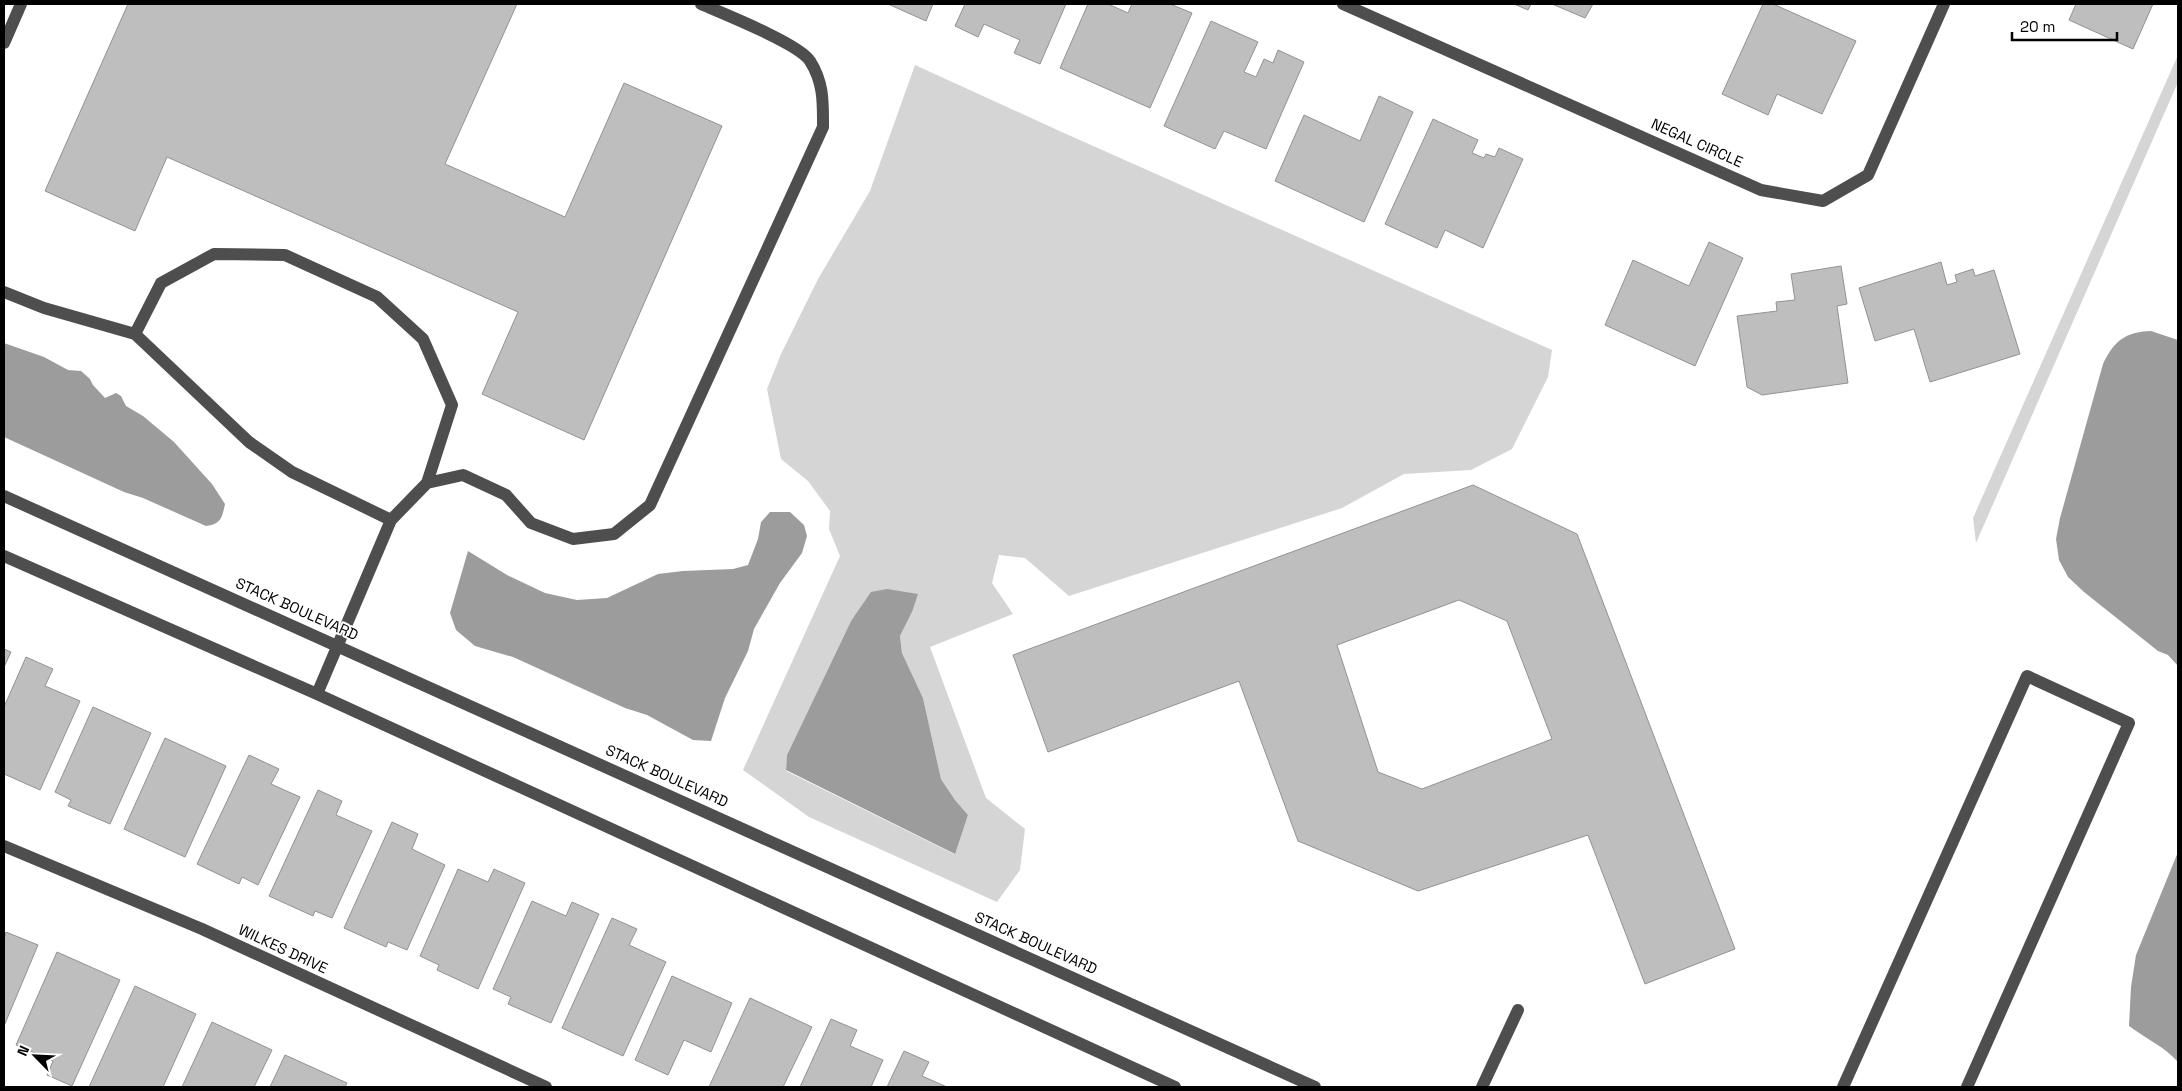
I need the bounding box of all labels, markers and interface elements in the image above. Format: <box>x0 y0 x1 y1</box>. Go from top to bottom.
scale bar <box>2012 10 2117 42</box>
text: 20 m <box>2020 17 2055 36</box>
street label: NEGAL CIRCLE <box>1648 114 1746 171</box>
street label: STACK BOULEVARD <box>233 573 362 644</box>
street label: STACK BOULEVARD <box>603 740 732 811</box>
street label: STACK BOULEVARD <box>972 907 1101 978</box>
street label: WILKES DRIVE <box>236 920 331 978</box>
north arrow <box>10 1031 60 1081</box>
text: N <box>13 1043 33 1059</box>

